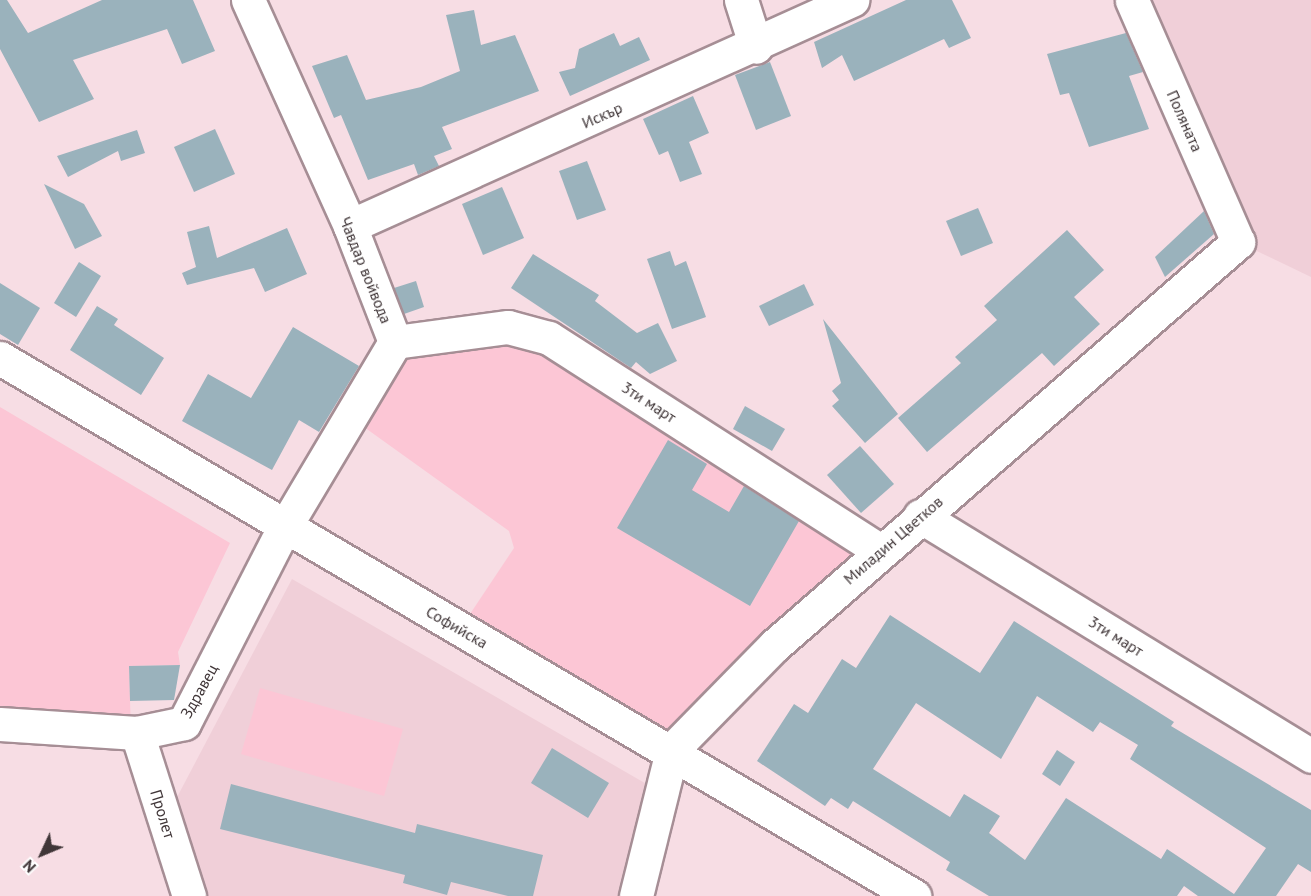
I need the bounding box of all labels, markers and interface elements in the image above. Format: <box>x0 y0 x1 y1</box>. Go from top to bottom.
street label: Поляната <box>1163 87 1207 155</box>
street label: Искър <box>579 98 625 132</box>
street label: Чавдар войвода <box>336 214 396 326</box>
street label: 3ти март <box>618 377 680 427</box>
street label: Миладин Цветков <box>839 492 947 588</box>
street label: Софийска <box>423 602 491 652</box>
street label: 3ти март <box>1085 612 1147 660</box>
street label: Здравец <box>176 661 222 721</box>
street label: Пролет <box>146 787 180 841</box>
north arrow <box>12 824 72 884</box>
text: N <box>18 856 40 877</box>

